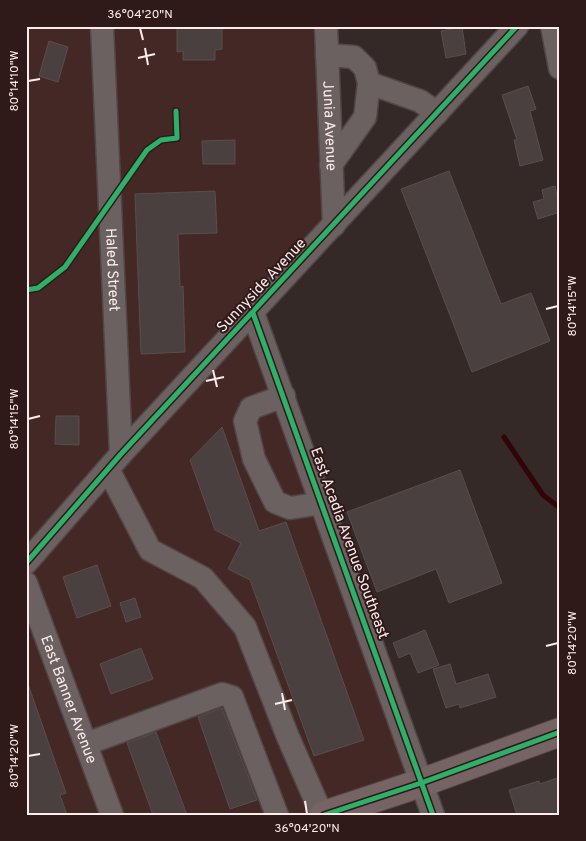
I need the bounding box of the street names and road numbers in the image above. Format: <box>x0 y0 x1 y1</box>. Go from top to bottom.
street label: Junia Avenue <box>317 81 340 171</box>
street label: Haled Street <box>100 228 123 312</box>
street label: Sunnyside Avenue <box>213 235 311 337</box>
street label: East Acadia Avenue Southeast <box>305 445 392 642</box>
street label: East Banner Avenue <box>35 633 100 767</box>

